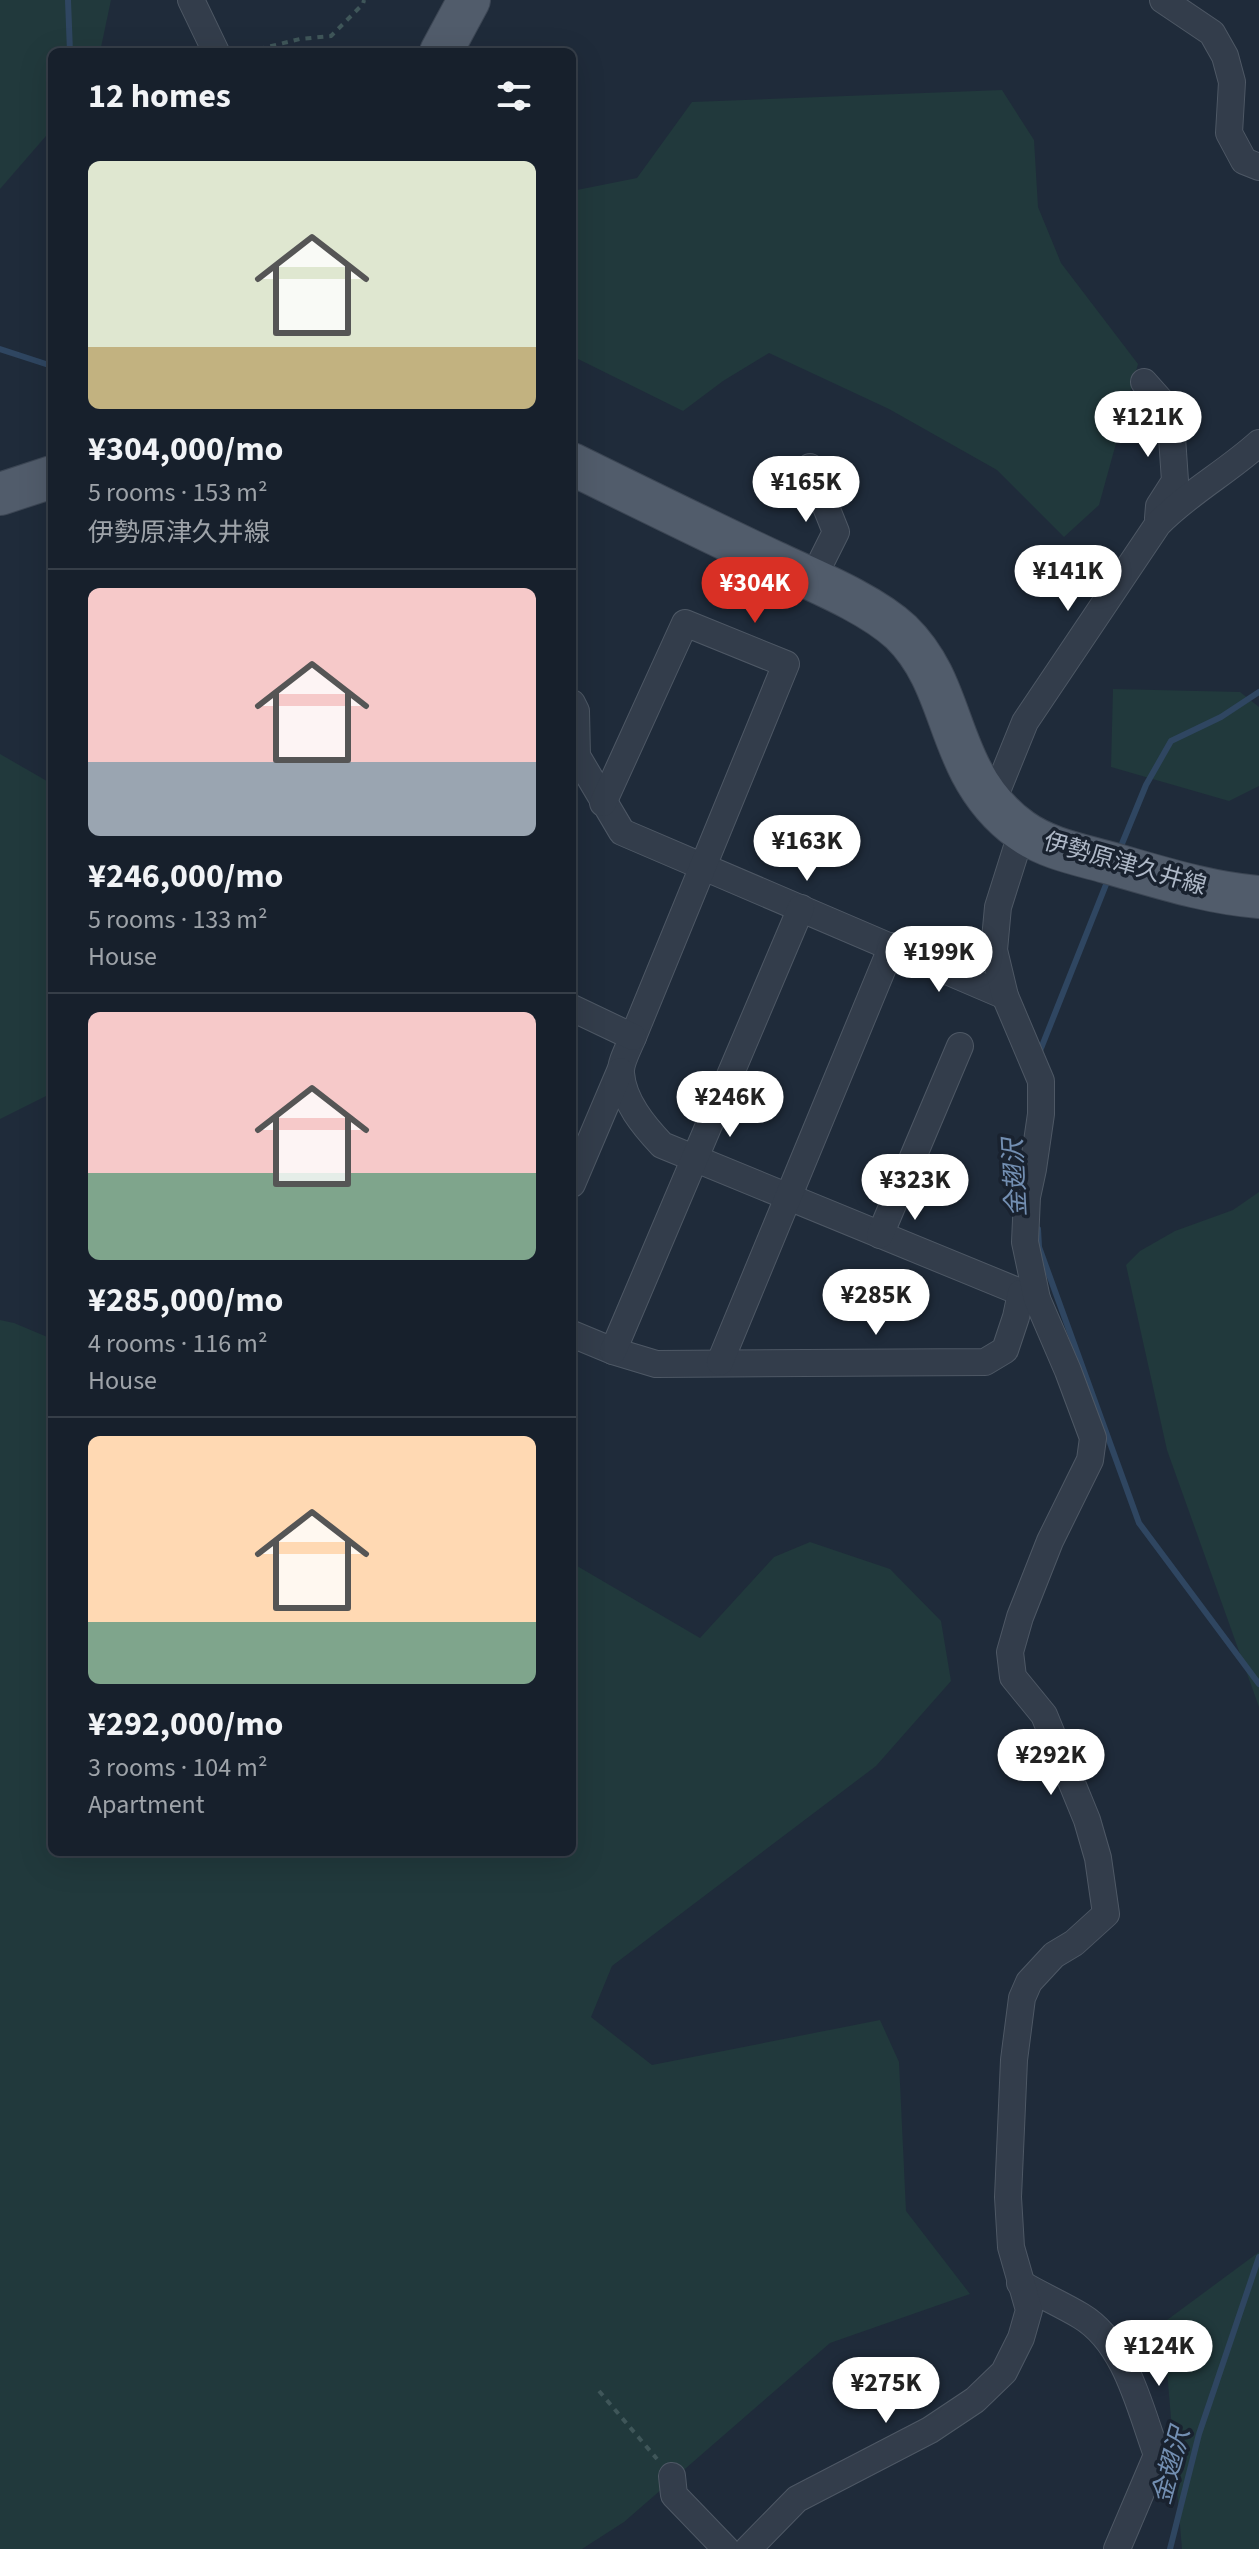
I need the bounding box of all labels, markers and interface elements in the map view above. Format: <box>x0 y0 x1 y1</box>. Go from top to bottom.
text: 12 homes <box>88 72 231 121</box>
icon: filters <box>492 74 536 118</box>
icon: home <box>240 213 384 357</box>
pin: ¥121K <box>1092 391 1204 459</box>
text: ¥121K <box>1113 398 1183 435</box>
text: ¥304,000/mo <box>88 425 283 474</box>
pin: ¥165K <box>750 456 862 524</box>
text: ¥165K <box>771 463 841 500</box>
text: 5 rooms · 153 m² <box>88 474 267 511</box>
text: 伊勢原津久井線 <box>88 514 270 551</box>
pin: ¥141K <box>1012 545 1124 613</box>
text: ¥141K <box>1033 552 1103 589</box>
pin: ¥304K <box>699 557 811 625</box>
text: ¥304K <box>720 564 790 601</box>
icon: home <box>240 640 384 784</box>
pin: ¥163K <box>751 815 863 883</box>
text: ¥163K <box>772 822 842 859</box>
street label: 伊勢原津久井線 <box>1039 824 1211 904</box>
text: ¥246,000/mo <box>88 852 283 901</box>
text: 5 rooms · 133 m² <box>88 901 267 938</box>
pin: ¥199K <box>883 926 995 994</box>
text: ¥199K <box>904 933 974 970</box>
text: House <box>88 938 157 975</box>
icon: home <box>240 1064 384 1208</box>
pin: ¥246K <box>674 1071 786 1139</box>
text: ¥246K <box>695 1078 765 1115</box>
water label: 金翅沢 <box>994 1135 1036 1218</box>
pin: ¥323K <box>859 1154 971 1222</box>
text: ¥323K <box>880 1161 950 1198</box>
pin: ¥285K <box>820 1269 932 1337</box>
text: ¥285,000/mo <box>88 1276 283 1325</box>
text: ¥285K <box>841 1276 911 1313</box>
text: 4 rooms · 116 m² <box>88 1325 267 1362</box>
text: House <box>88 1362 157 1399</box>
icon: home <box>240 1488 384 1632</box>
text: ¥292,000/mo <box>88 1700 283 1749</box>
pin: ¥292K <box>995 1729 1107 1797</box>
text: ¥292K <box>1016 1736 1086 1773</box>
text: 3 rooms · 104 m² <box>88 1749 267 1786</box>
text: Apartment <box>88 1786 205 1823</box>
pin: ¥124K <box>1103 2320 1215 2388</box>
text: ¥124K <box>1124 2327 1194 2364</box>
pin: ¥275K <box>830 2357 942 2425</box>
text: ¥275K <box>851 2364 921 2401</box>
water label: 金翅沢 <box>1143 2421 1200 2508</box>

